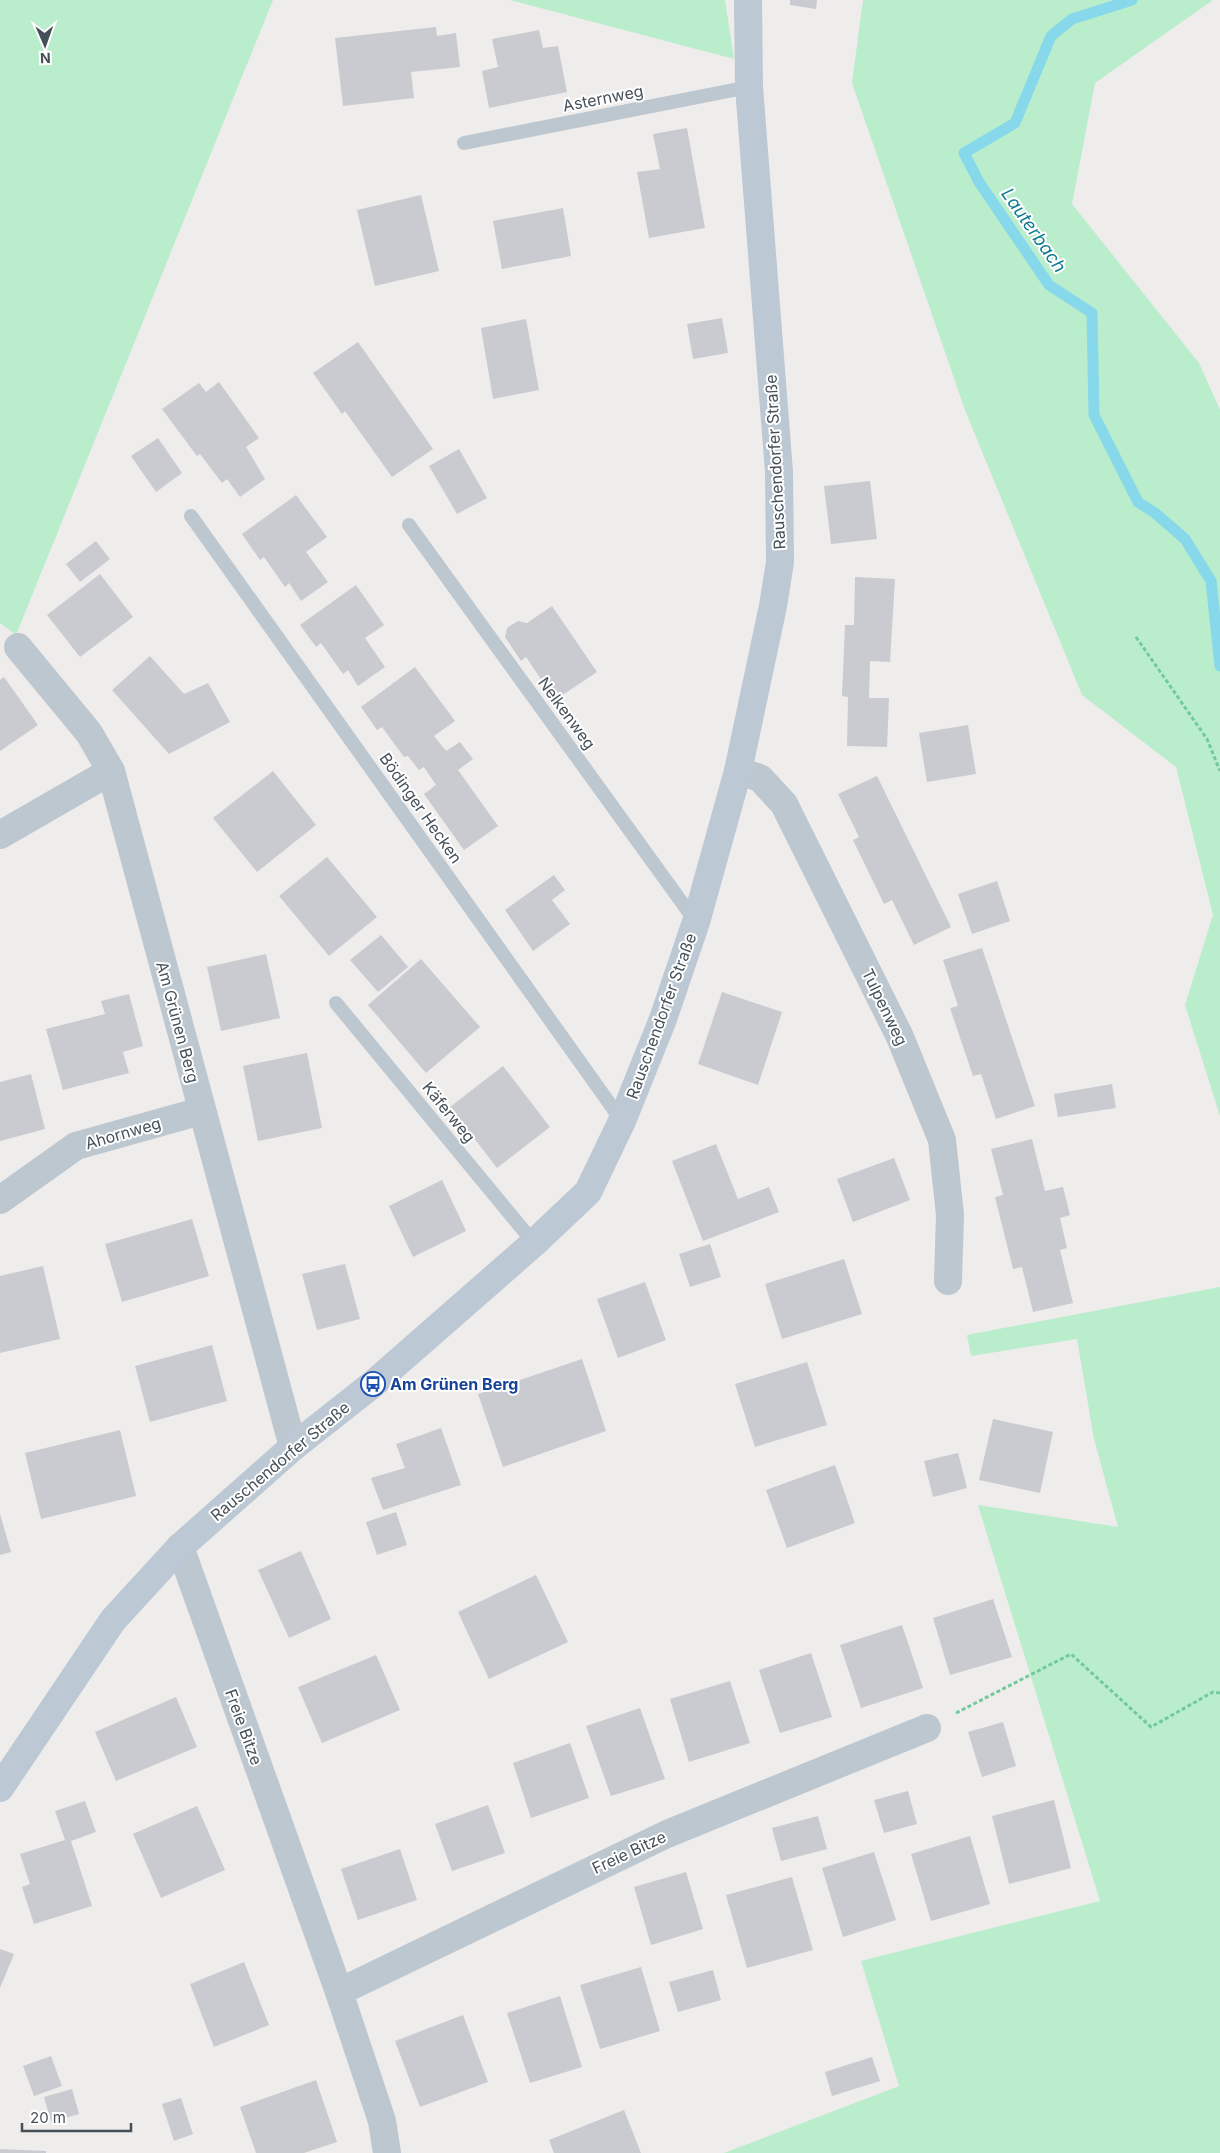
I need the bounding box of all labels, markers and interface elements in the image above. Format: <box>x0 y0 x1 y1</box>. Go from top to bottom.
north arrow <box>20 20 70 70</box>
text: N <box>40 50 51 67</box>
street label: Asternweg <box>561 80 645 116</box>
water label: Lauterbach <box>997 184 1071 276</box>
street label: Rauschendorfer Straße <box>760 374 790 550</box>
street label: Nelkenweg <box>534 673 600 753</box>
street label: Bödinger Hecken <box>375 749 467 867</box>
street label: Rauschendorfer Straße <box>622 930 700 1102</box>
street label: Am Grünen Berg <box>152 959 204 1085</box>
street label: Tulpenweg <box>858 965 912 1049</box>
street label: Käferweg <box>418 1077 480 1147</box>
street label: Ahornweg <box>83 1113 163 1153</box>
bus stop icon: Am Grünen Berg <box>360 1371 386 1397</box>
place label: Am Grünen Berg <box>390 1374 518 1394</box>
street label: Rauschendorfer Straße <box>206 1397 354 1525</box>
street label: Freie Bitze <box>221 1686 267 1768</box>
street label: Freie Bitze <box>589 1826 669 1878</box>
scale bar <box>22 2100 131 2132</box>
text: 20 m <box>30 2108 66 2127</box>

